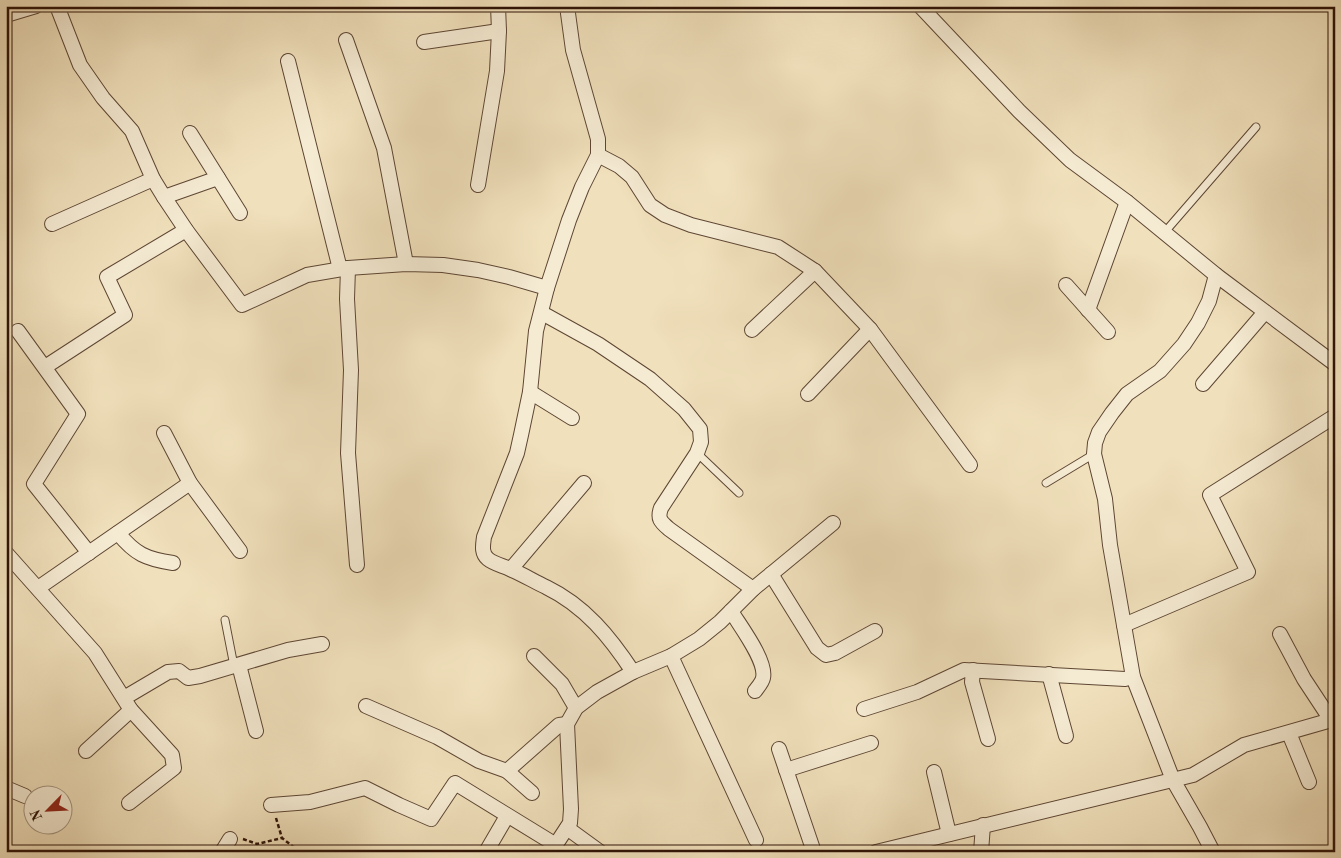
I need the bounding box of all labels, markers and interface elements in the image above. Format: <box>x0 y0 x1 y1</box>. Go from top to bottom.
north arrow <box>22 786 72 836</box>
text: N <box>28 807 46 823</box>

